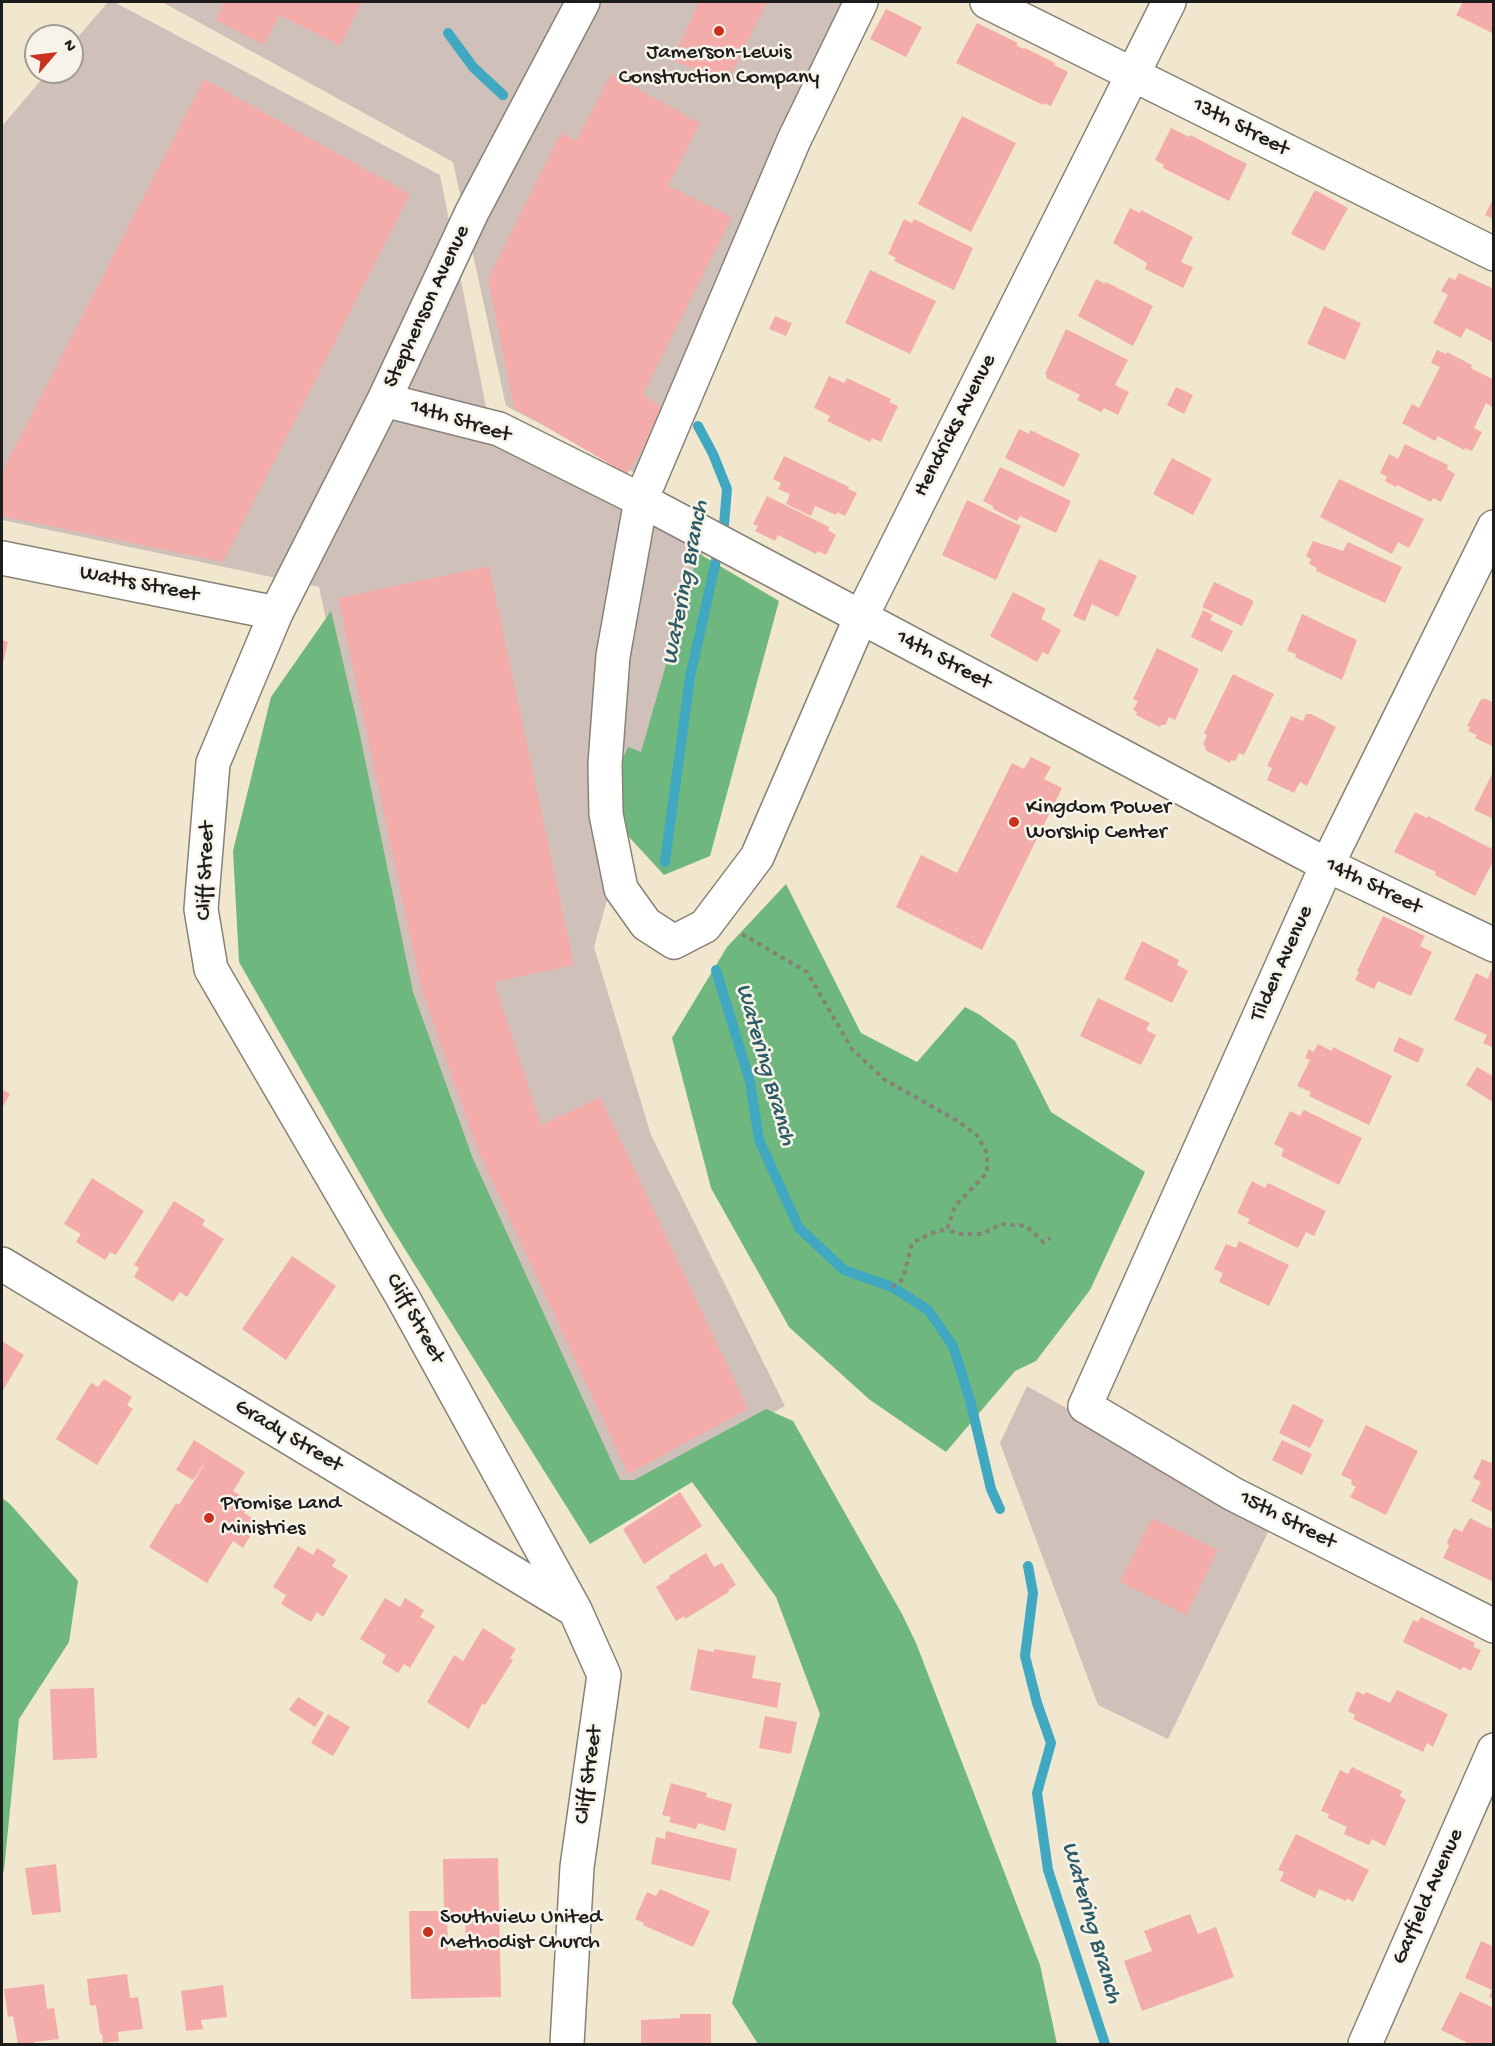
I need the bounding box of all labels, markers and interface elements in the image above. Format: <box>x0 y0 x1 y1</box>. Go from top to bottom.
north arrow <box>24 24 84 84</box>
marker: Jamerson-Lewis Construction Company <box>712 24 726 38</box>
text: N <box>58 37 79 55</box>
place label: Jamerson-Lewis Construction Company <box>619 41 819 92</box>
street label: 13th Street <box>1187 92 1293 164</box>
street label: Stephenson Avenue <box>379 222 477 392</box>
street label: Hendricks Avenue <box>909 350 1003 502</box>
street label: 14th Street <box>406 394 514 450</box>
water label: Watering Branch <box>657 498 717 668</box>
street label: Watts Street <box>77 561 201 609</box>
street label: 14th Street <box>891 625 995 697</box>
place label: Kingdom Power Worship Center <box>1026 796 1171 848</box>
marker: Kingdom Power Worship Center <box>1007 815 1021 829</box>
street label: Cliff Street <box>192 821 222 921</box>
street label: 14th Street <box>1320 852 1426 922</box>
street label: Tilden Avenue <box>1246 902 1320 1026</box>
water label: Watering Branch <box>727 981 801 1149</box>
street label: Cliff Street <box>378 1269 450 1369</box>
street label: Grady Street <box>229 1394 347 1480</box>
street label: 15th Street <box>1234 1485 1340 1557</box>
place label: Promise Land Ministries <box>221 1492 341 1544</box>
marker: Promise Land Ministries <box>202 1511 216 1525</box>
street label: Cliff Street <box>570 1724 610 1826</box>
street label: Garfield Avenue <box>1387 1825 1471 1969</box>
water label: Watering Branch <box>1053 1839 1127 2007</box>
place label: Southview United Methodist Church <box>440 1906 602 1958</box>
marker: Southview United Methodist Church <box>421 1925 435 1939</box>

